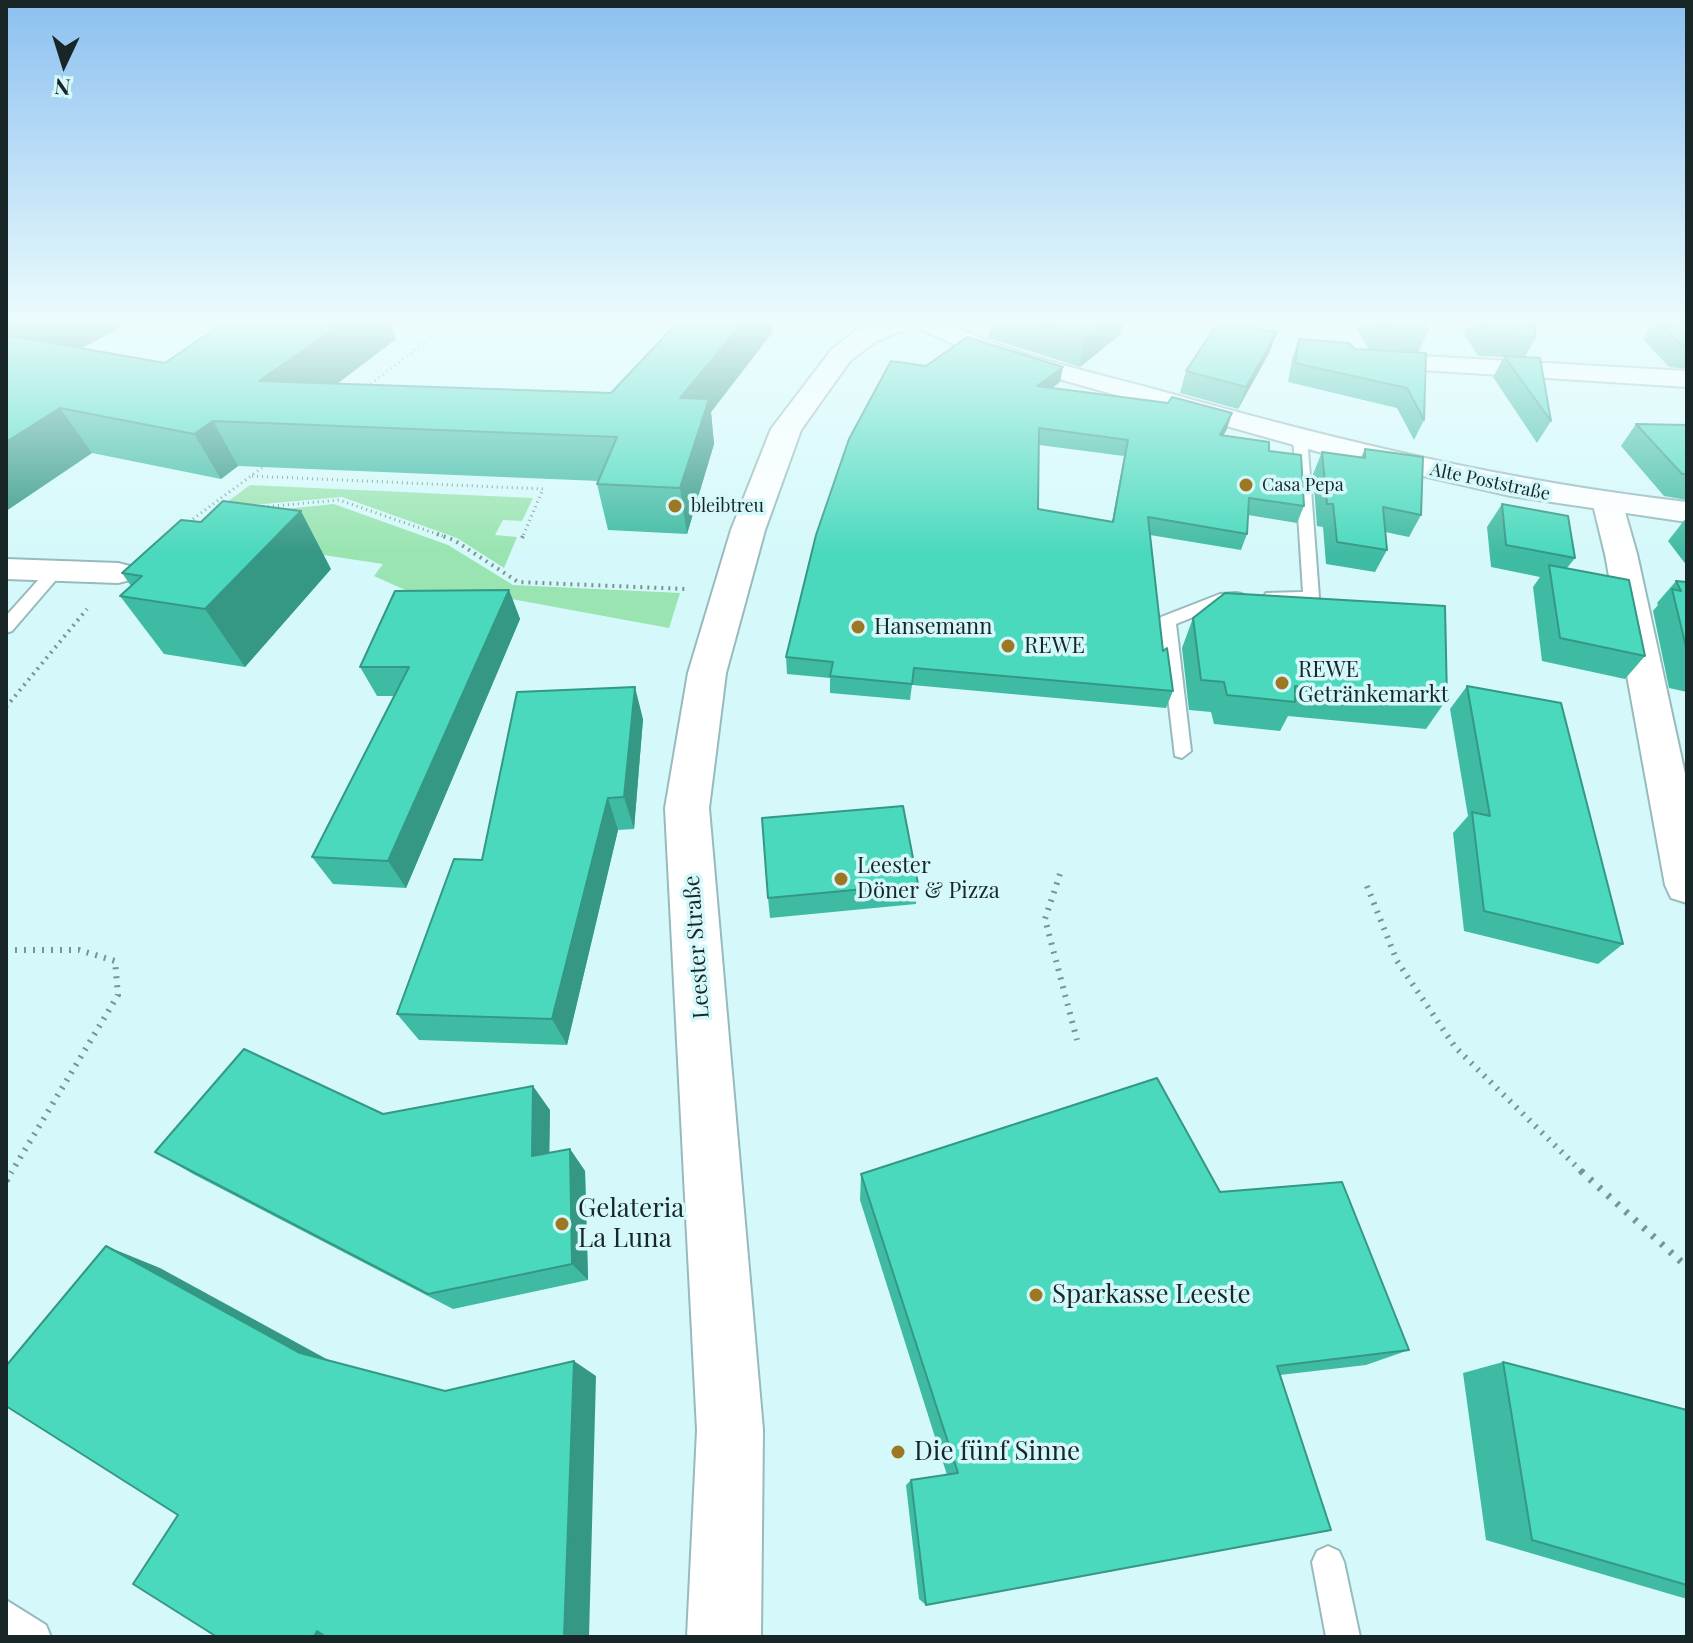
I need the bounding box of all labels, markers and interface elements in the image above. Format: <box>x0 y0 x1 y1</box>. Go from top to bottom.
north arrow <box>24 24 104 104</box>
text: N <box>53 72 71 103</box>
street label: Alte Poststraße <box>1428 459 1552 505</box>
place label: Casa Pepa <box>1262 474 1344 496</box>
marker: Casa Pepa <box>1237 476 1255 494</box>
place label: bleibtreu <box>691 495 764 517</box>
marker: bleibtreu <box>666 497 684 515</box>
place label: Hansemann <box>874 614 992 640</box>
marker: Hansemann <box>849 618 867 636</box>
place label: REWE <box>1024 633 1085 659</box>
marker: REWE <box>999 637 1017 655</box>
place label: REWE Getränkemarkt <box>1298 657 1449 708</box>
marker: REWE Getränkemarkt <box>1273 674 1291 692</box>
place label: Leester Döner & Pizza <box>857 853 1000 904</box>
marker: Leester Döner & Pizza <box>832 870 850 888</box>
street label: Leester Straße <box>679 874 715 1020</box>
place label: Gelateria La Luna <box>578 1193 684 1254</box>
marker: Gelateria La Luna <box>553 1215 571 1233</box>
place label: Sparkasse Leeste <box>1052 1279 1251 1311</box>
marker: Sparkasse Leeste <box>1027 1286 1045 1304</box>
place label: Die fünf Sinne <box>914 1436 1080 1468</box>
marker: Die fünf Sinne <box>889 1443 907 1461</box>

